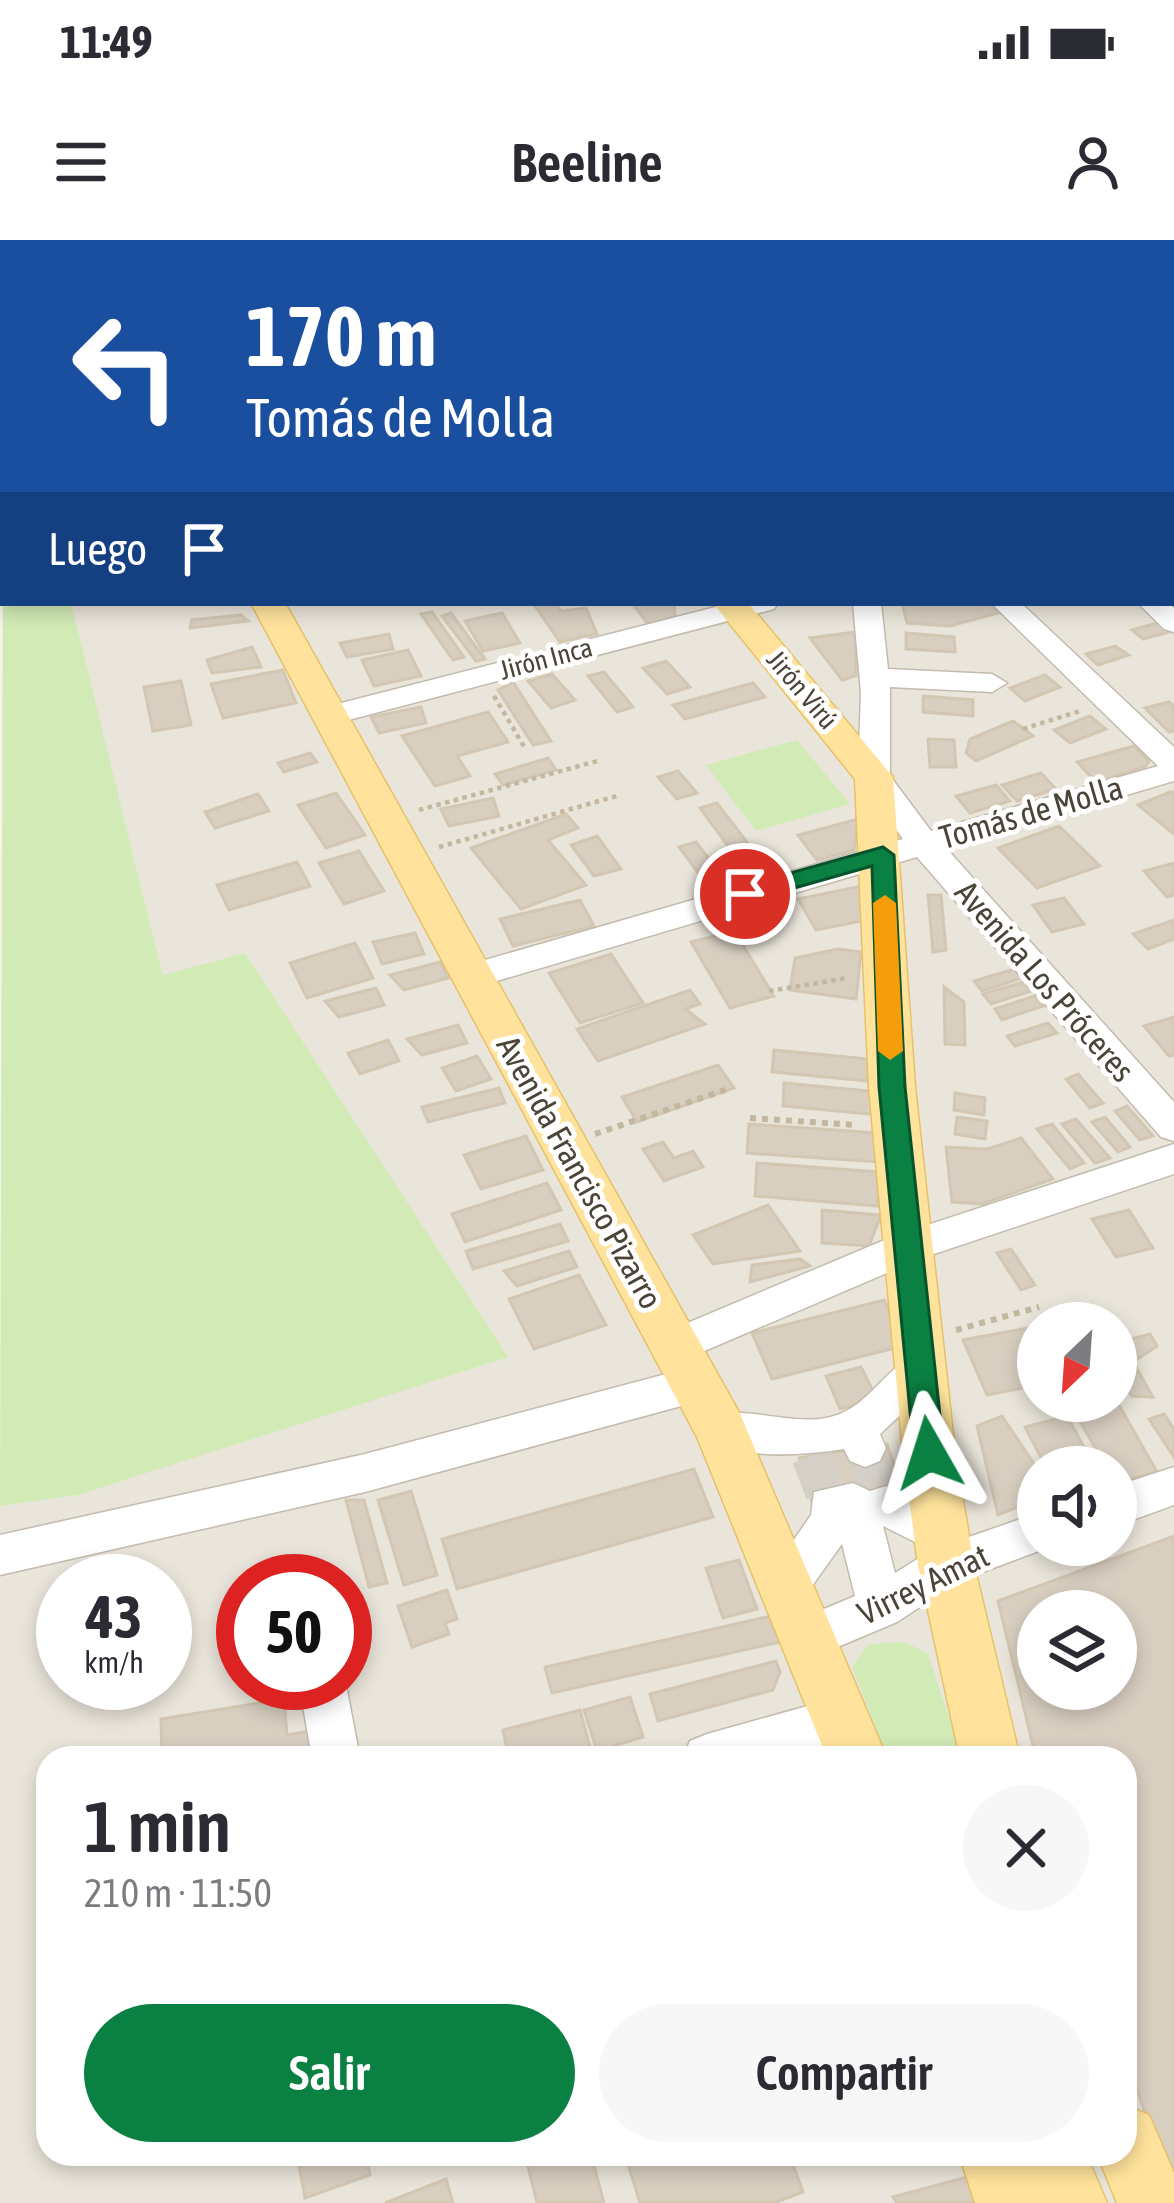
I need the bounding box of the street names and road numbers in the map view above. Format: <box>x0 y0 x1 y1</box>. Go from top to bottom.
street label: Jirón Inca <box>496 631 596 686</box>
street label: Jirón Virú <box>761 644 844 735</box>
street label: Tomás de Molla <box>935 768 1127 856</box>
street label: Avenida Los Próceres <box>948 873 1142 1089</box>
street label: Avenida Francisco Pizarro <box>489 1029 671 1315</box>
street label: Virrey Amat <box>851 1536 995 1632</box>

